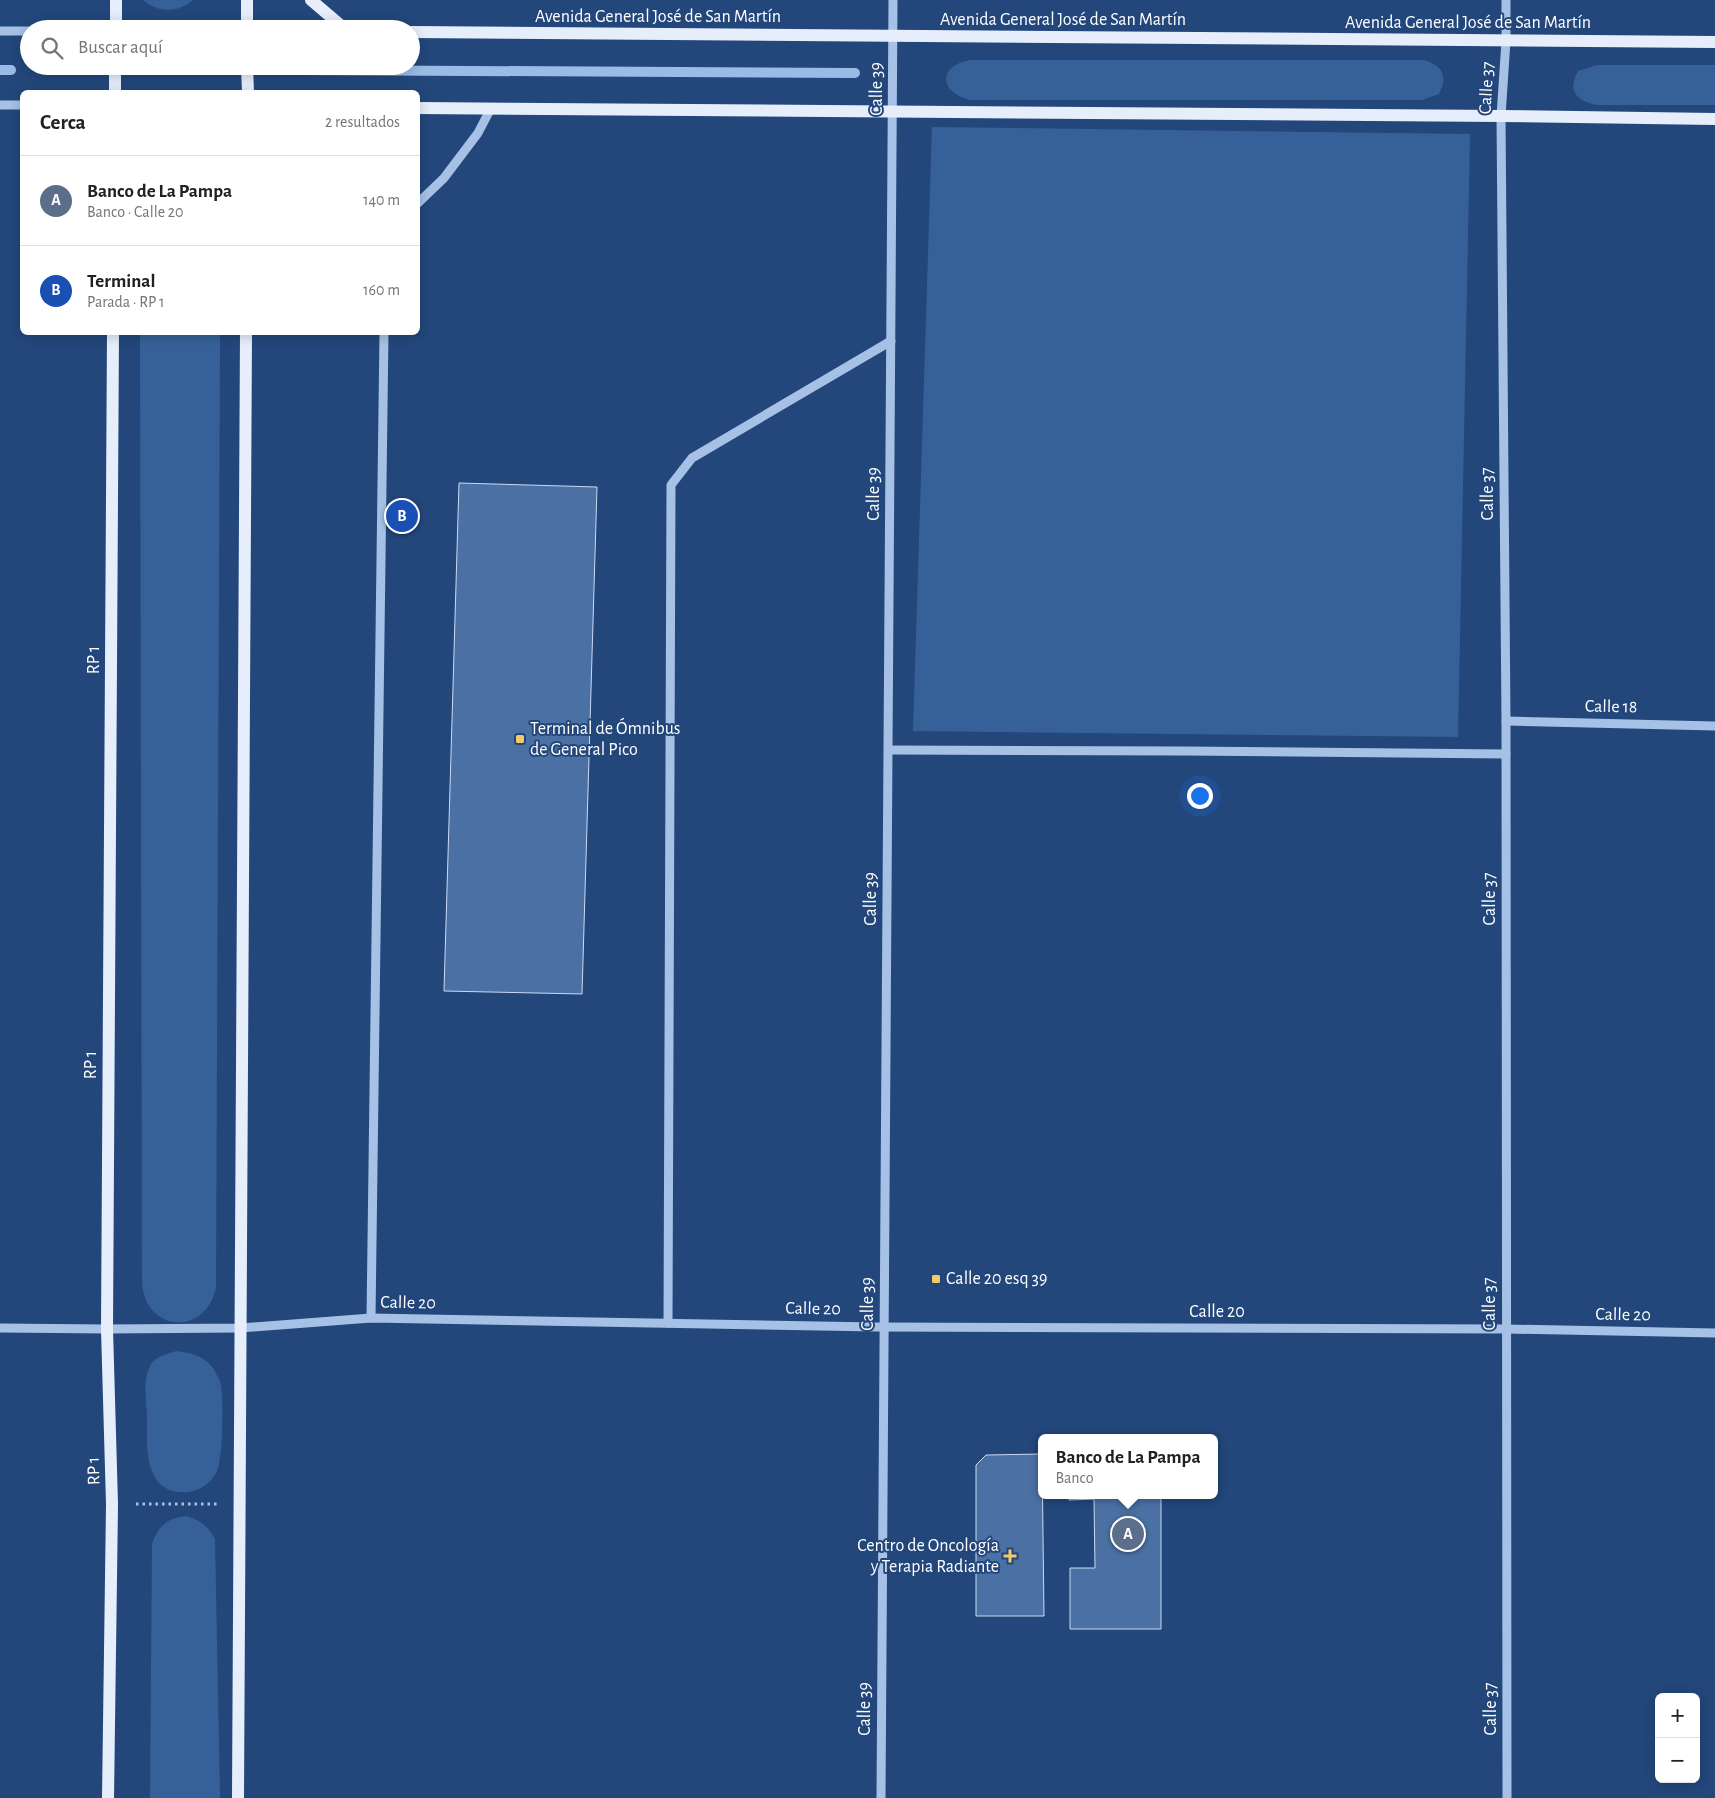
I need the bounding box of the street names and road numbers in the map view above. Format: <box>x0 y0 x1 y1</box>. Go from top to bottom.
street label: Avenida General José de San Martín <box>535 8 781 26</box>
street label: Avenida General José de San Martín <box>940 11 1186 29</box>
street label: Avenida General José de San Martín <box>1345 14 1591 32</box>
street label: Calle 37 <box>1477 61 1497 115</box>
street label: Calle 39 <box>868 62 886 116</box>
street label: Calle 39 <box>865 467 883 521</box>
street label: Calle 37 <box>1479 468 1497 520</box>
street label: RP 1 <box>85 646 103 674</box>
street label: Calle 18 <box>1585 698 1637 716</box>
street label: Calle 39 <box>862 872 880 926</box>
street label: Calle 37 <box>1481 873 1499 925</box>
street label: RP 1 <box>82 1051 100 1079</box>
street label: Calle 39 <box>859 1277 877 1331</box>
street label: Calle 37 <box>1481 1278 1499 1330</box>
street label: Calle 20 <box>380 1294 436 1312</box>
street label: Calle 20 <box>785 1300 841 1318</box>
street label: Calle 20 <box>1189 1303 1245 1321</box>
street label: Calle 20 <box>1595 1306 1651 1324</box>
street label: RP 1 <box>85 1456 103 1486</box>
street label: Calle 39 <box>856 1682 874 1736</box>
street label: Calle 37 <box>1482 1683 1500 1735</box>

